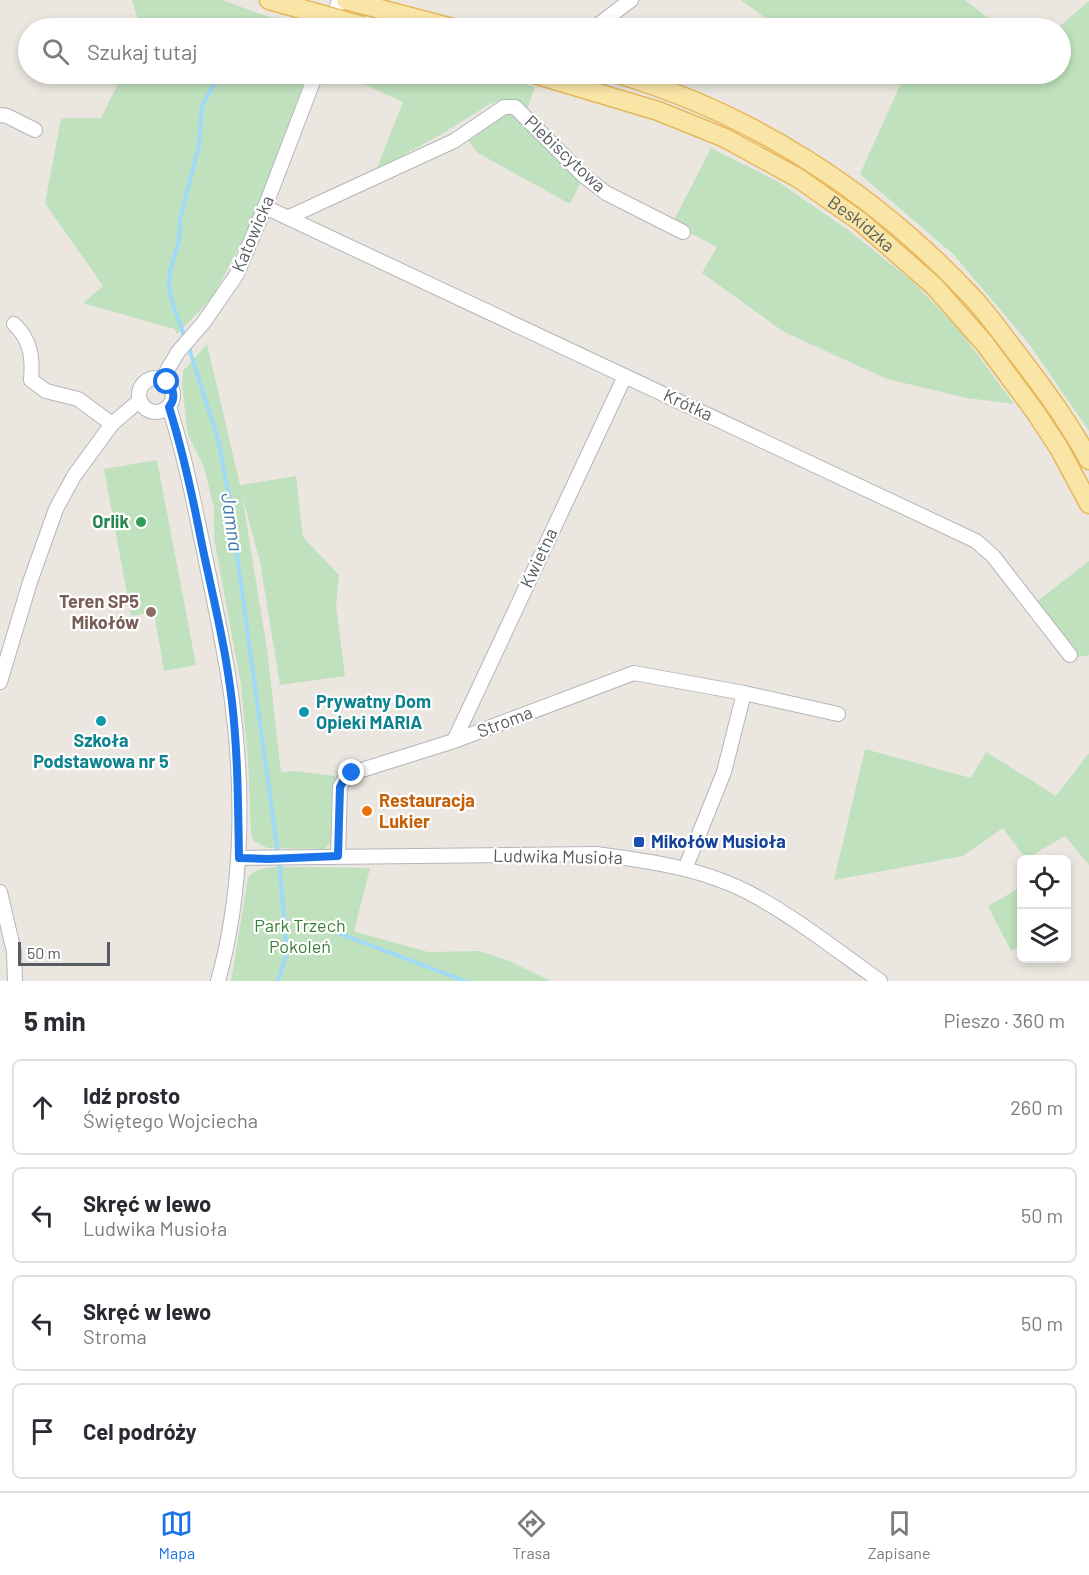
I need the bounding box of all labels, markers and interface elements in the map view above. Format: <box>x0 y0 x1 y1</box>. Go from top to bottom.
search box <box>18 18 1071 84</box>
icon: search <box>39 35 72 68</box>
text: Szukaj tutaj <box>87 38 198 64</box>
street label: Plebiscytowa <box>521 110 611 196</box>
street label: Beskidzka <box>824 190 900 256</box>
street label: Katowicka <box>226 192 278 275</box>
route start <box>153 368 179 394</box>
street label: Krótka <box>660 383 716 425</box>
water label: Jamna <box>217 491 249 553</box>
place label: Orlik <box>92 510 129 532</box>
marker: Orlik <box>134 515 148 529</box>
street label: Kwietna <box>515 524 561 591</box>
place label: Teren SP5 Mikołów <box>59 590 139 633</box>
marker: Teren SP5 Mikołów <box>144 605 158 619</box>
place label: Prywatny Dom Opieki MARIA <box>316 690 431 733</box>
street label: Stroma <box>474 701 535 742</box>
marker: Prywatny Dom Opieki MARIA <box>297 705 311 719</box>
marker: Szkoła Podstawowa nr 5 <box>94 714 108 728</box>
place label: Szkoła Podstawowa nr 5 <box>33 729 169 772</box>
route end <box>338 759 364 785</box>
place label: Restauracja Lukier <box>379 789 475 832</box>
marker: Restauracja Lukier <box>360 804 374 818</box>
place label: Mikołów Musioła <box>651 830 786 852</box>
marker: Mikołów Musioła <box>632 835 646 849</box>
street label: Ludwika Musioła <box>493 844 623 868</box>
map controls <box>1017 855 1071 963</box>
button: locate <box>1017 855 1071 909</box>
button: layers <box>1017 909 1071 963</box>
park label: Park Trzech Pokoleń <box>254 914 346 957</box>
scale bar <box>18 939 110 966</box>
text: 50 m <box>27 943 61 962</box>
text: 5 min <box>24 1005 86 1036</box>
text: Pieszo · 360 m <box>944 1008 1065 1032</box>
text: Idź prosto <box>83 1082 180 1108</box>
icon: ahead <box>26 1091 59 1124</box>
text: 260 m <box>1010 1095 1063 1119</box>
text: Świętego Wojciecha <box>83 1108 258 1132</box>
text: Skręć w lewo <box>83 1190 211 1216</box>
icon: left <box>26 1199 59 1232</box>
text: 50 m <box>1021 1203 1063 1227</box>
text: Ludwika Musioła <box>83 1216 227 1240</box>
text: Skręć w lewo <box>83 1298 211 1324</box>
icon: left <box>26 1307 59 1340</box>
text: 50 m <box>1021 1311 1063 1335</box>
text: Stroma <box>83 1324 147 1348</box>
icon: arrive <box>26 1415 59 1448</box>
text: Cel podróży <box>83 1418 197 1444</box>
tab: Mapa <box>159 1507 195 1562</box>
tab: Trasa <box>512 1507 550 1562</box>
tab: Zapisane <box>868 1507 930 1562</box>

